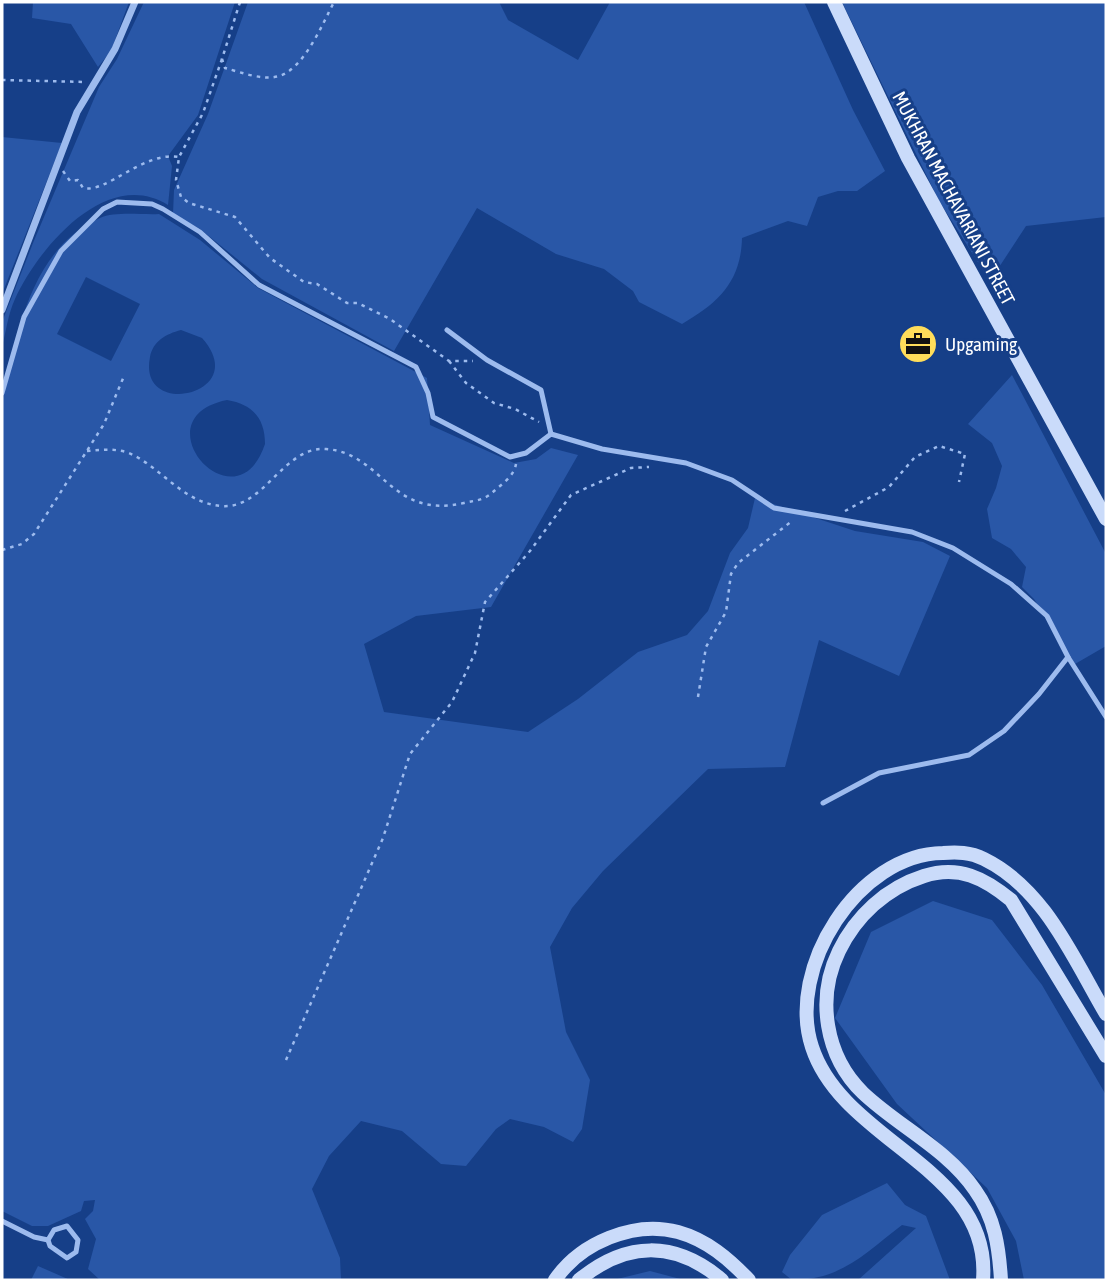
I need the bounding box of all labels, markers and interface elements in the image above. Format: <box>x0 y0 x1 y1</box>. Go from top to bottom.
street label: MUKHRAN MACHAVARIANI STREET <box>888 88 1020 309</box>
office icon: Upgaming <box>897 323 939 365</box>
place label: Upgaming <box>945 333 1018 355</box>

